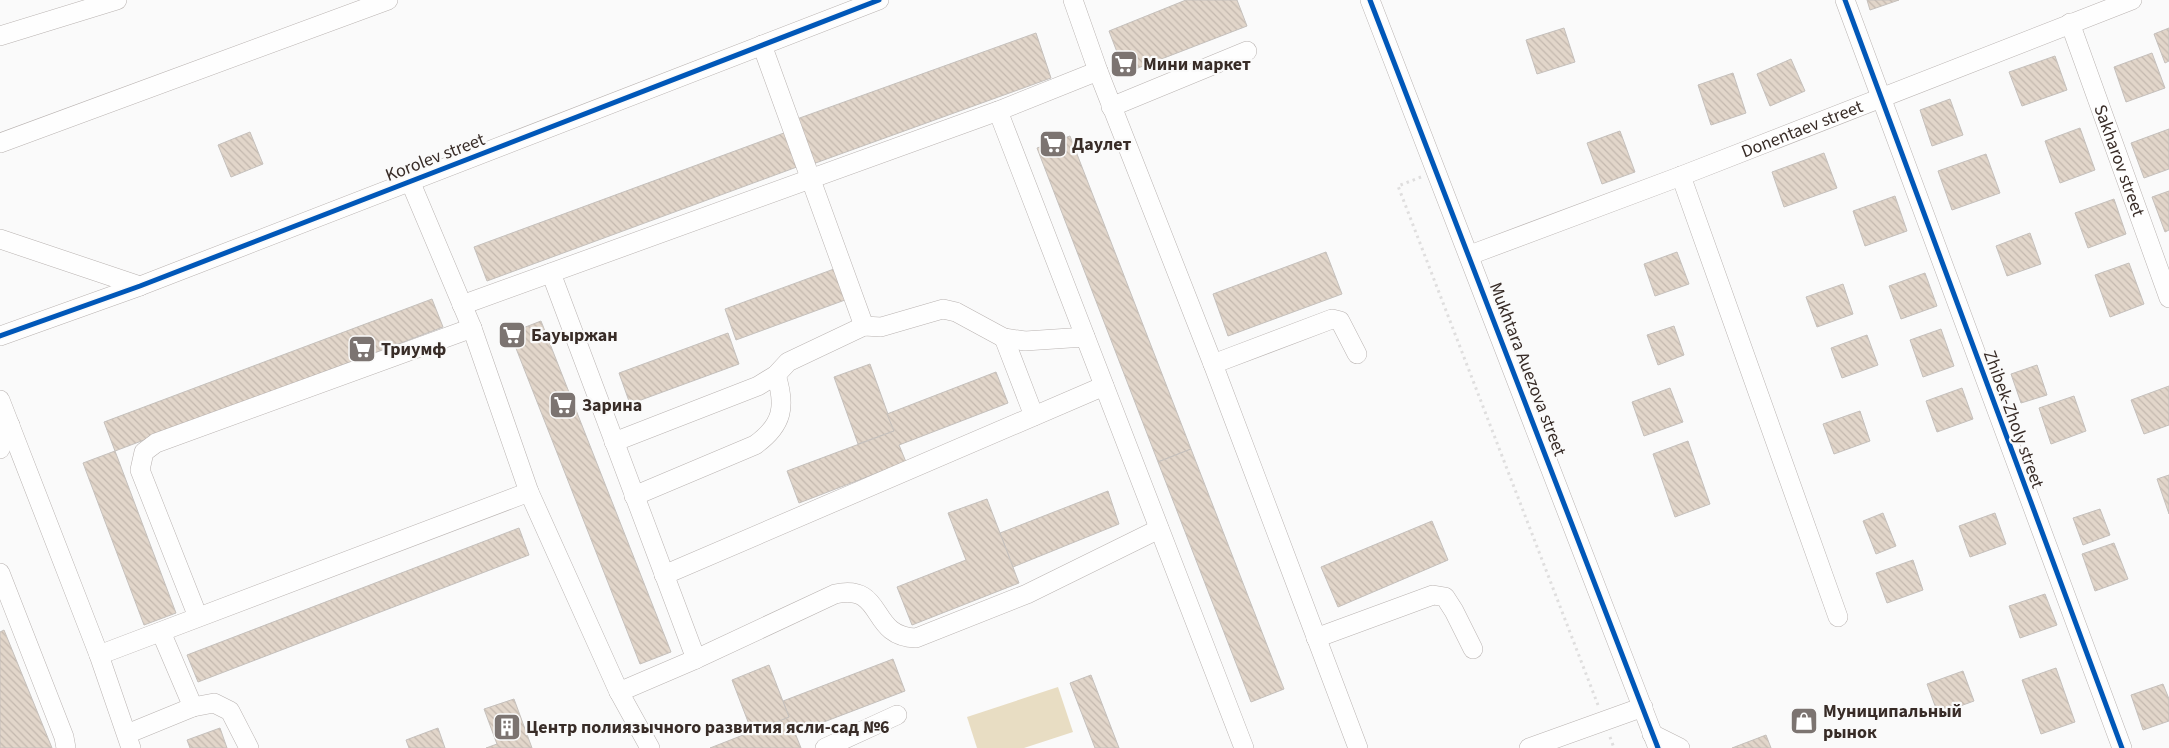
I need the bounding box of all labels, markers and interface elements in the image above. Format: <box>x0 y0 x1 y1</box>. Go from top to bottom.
supermarket icon: Мини маркет <box>1109 49 1139 79</box>
place label: Мини маркет <box>1143 52 1251 77</box>
street label: Donentaev street <box>1738 94 1866 164</box>
street label: Sakharov street <box>2087 101 2151 220</box>
street label: Korolev street <box>382 127 488 188</box>
supermarket icon: Даулет <box>1038 129 1068 159</box>
place label: Даулет <box>1072 132 1131 157</box>
street label: Mukhtara Auezova street <box>1483 279 1572 460</box>
supermarket icon: Бауыржан <box>497 320 527 350</box>
place label: Бауыржан <box>531 323 618 348</box>
supermarket icon: Триумф <box>347 334 377 364</box>
place label: Триумф <box>381 337 446 362</box>
street label: Zhibek-Zholy street <box>1977 347 2050 492</box>
supermarket icon: Зарина <box>548 390 578 420</box>
place label: Зарина <box>582 393 642 418</box>
place label: Муниципальный рынок <box>1823 699 1962 745</box>
shop icon: Муниципальный рынок <box>1789 706 1819 736</box>
building icon: Центр полиязычного развития ясли-сад №6 <box>492 712 522 742</box>
place label: Центр полиязычного развития ясли-сад №6 <box>526 715 890 740</box>

